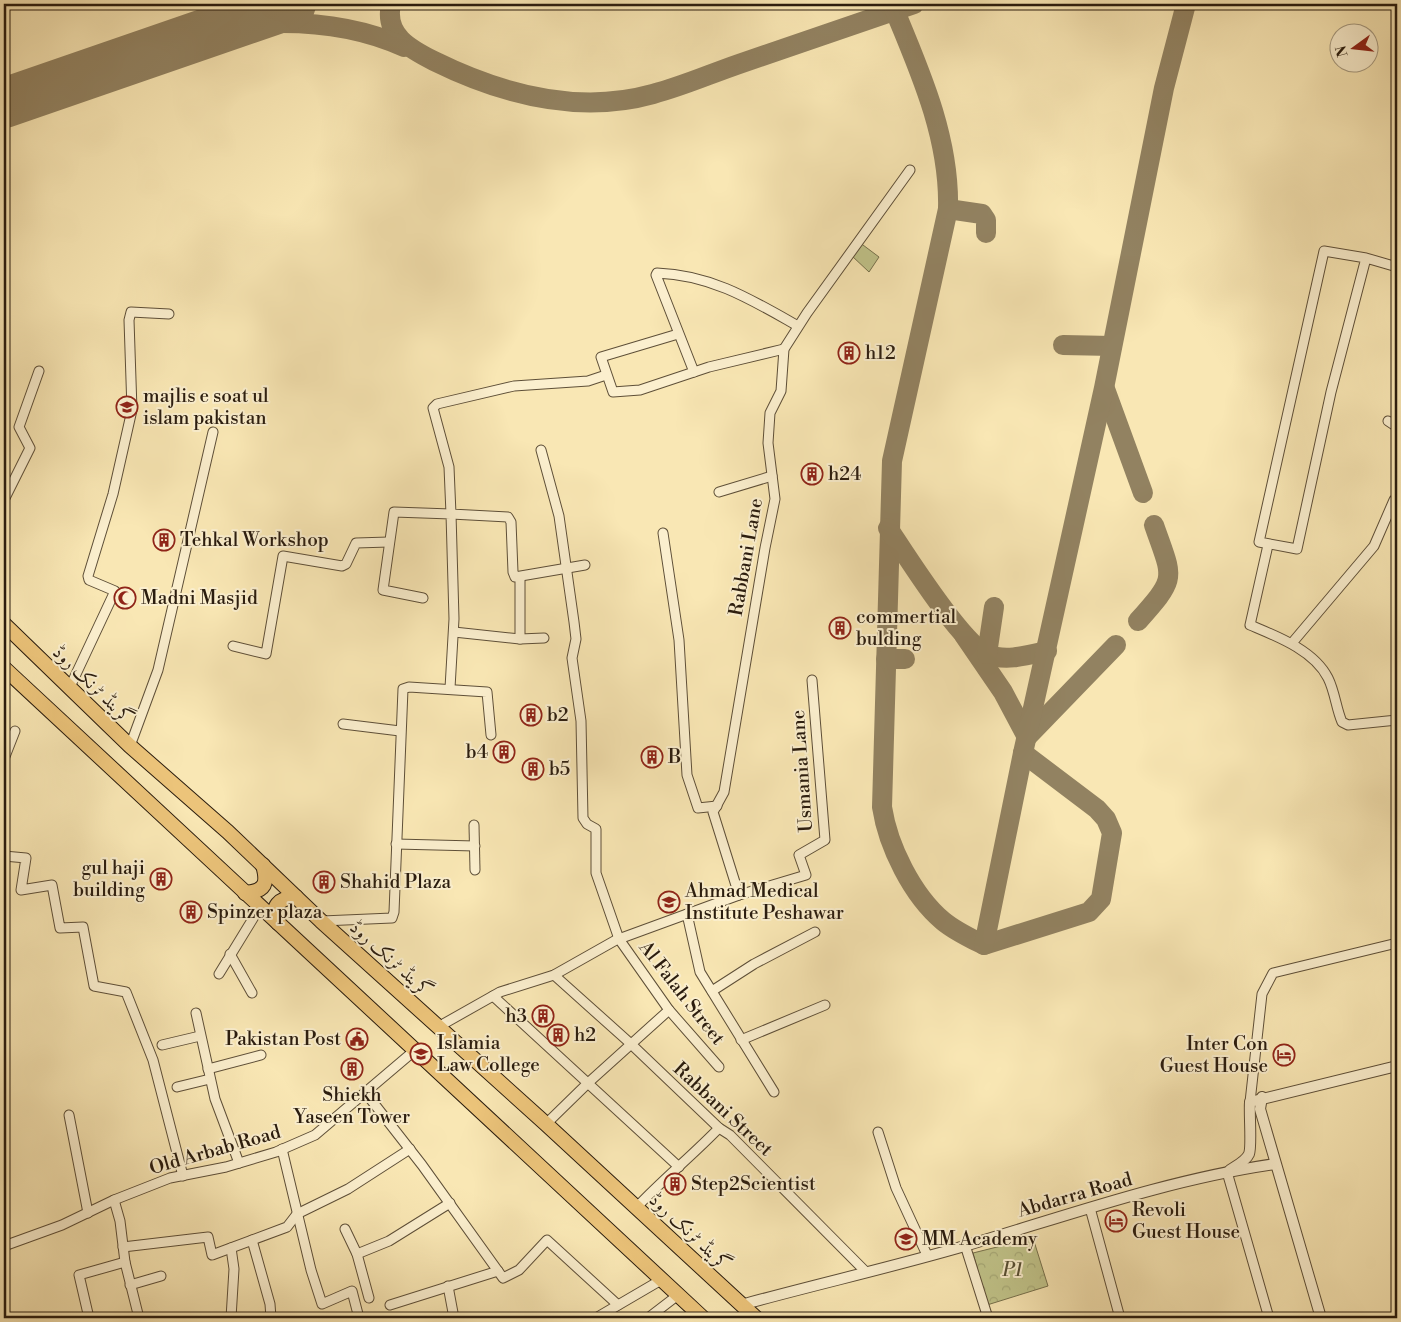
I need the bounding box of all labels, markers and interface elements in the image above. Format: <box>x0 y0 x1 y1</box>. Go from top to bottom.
north arrow <box>1328 22 1378 72</box>
text: N <box>1332 43 1353 59</box>
building icon: h12 <box>837 341 861 365</box>
place label: h12 <box>865 341 896 365</box>
place label: majlis e soat ul islam pakistan <box>143 384 269 430</box>
school or university icon: majlis e soat ul islam pakistan <box>115 395 139 419</box>
building icon: h24 <box>800 462 824 486</box>
place label: h24 <box>828 462 862 486</box>
street label: Rabbani Lane <box>724 496 768 618</box>
building icon: Tehkal Workshop <box>152 528 176 552</box>
place label: Tehkal Workshop <box>180 528 329 552</box>
mosque icon: Madni Masjid <box>113 586 137 610</box>
place label: Madni Masjid <box>141 586 258 610</box>
place label: commertial bulding <box>856 605 957 651</box>
building icon: commertial bulding <box>828 616 852 640</box>
street label: گرینڈ ٹرنک روڈ <box>47 640 139 730</box>
building icon: b2 <box>519 703 543 727</box>
place label: b2 <box>547 703 569 727</box>
street label: Usmania Lane <box>786 709 818 833</box>
place label: b4 <box>466 740 488 764</box>
building icon: b4 <box>492 740 516 764</box>
building icon: B <box>640 745 664 769</box>
place label: B <box>667 745 681 769</box>
building icon: b5 <box>521 757 545 781</box>
place label: b5 <box>549 757 570 781</box>
place label: gul haji building <box>73 856 145 902</box>
building icon: gul haji building <box>149 867 173 891</box>
building icon: Shahid Plaza <box>312 870 336 894</box>
place label: Shahid Plaza <box>340 870 451 894</box>
place label: Ahmad Medical Institute Peshawar <box>684 879 844 925</box>
school or university icon: Ahmad Medical Institute Peshawar <box>657 890 681 914</box>
building icon: Spinzer plaza <box>179 900 203 924</box>
place label: Spinzer plaza <box>207 900 323 924</box>
street label: گرینڈ ٹرنک روڈ <box>344 915 438 1003</box>
street label: Al Falah Street <box>633 935 730 1050</box>
place label: h3 <box>505 1004 527 1028</box>
building icon: h3 <box>531 1004 555 1028</box>
building icon: h2 <box>546 1023 570 1047</box>
place label: h2 <box>574 1023 596 1047</box>
place label: Pakistan Post <box>225 1027 341 1051</box>
public building icon: Pakistan Post <box>345 1027 369 1051</box>
place label: Islamia Law College <box>437 1031 540 1077</box>
place label: Inter Con Guest House <box>1160 1032 1268 1078</box>
school or university icon: Islamia Law College <box>409 1042 433 1066</box>
hotel icon: Inter Con Guest House <box>1272 1043 1296 1067</box>
building icon: Shiekh Yaseen Tower <box>340 1057 364 1081</box>
street label: Rabbani Street <box>668 1057 778 1161</box>
place label: Shiekh Yaseen Tower <box>293 1083 410 1129</box>
street label: Old Arbab Road <box>147 1120 284 1180</box>
street label: Abdarra Road <box>1014 1167 1135 1223</box>
building icon: Step2Scientist <box>663 1172 687 1196</box>
place label: Step2Scientist <box>691 1172 816 1196</box>
street label: گرینڈ ٹرنک روڈ <box>644 1187 737 1276</box>
place label: Revoli Guest House <box>1132 1198 1240 1244</box>
hotel icon: Revoli Guest House <box>1104 1209 1128 1233</box>
school or university icon: MM Academy <box>894 1227 918 1251</box>
place label: MM Academy <box>922 1227 1038 1251</box>
park label: P1 <box>1001 1258 1022 1282</box>

